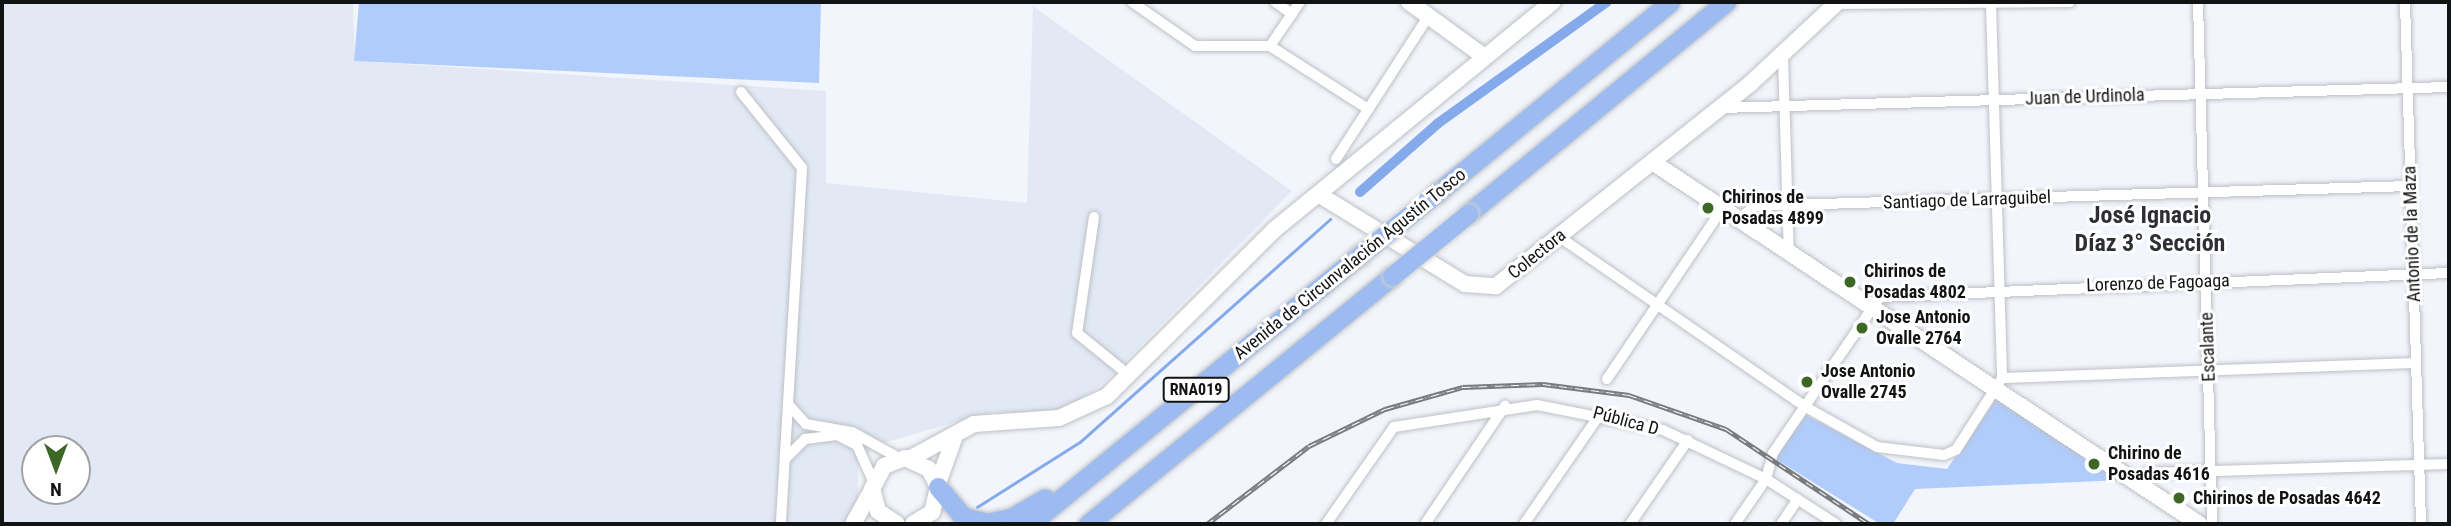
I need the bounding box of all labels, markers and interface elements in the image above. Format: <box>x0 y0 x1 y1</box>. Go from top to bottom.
street label: Juan de Urdinola <box>2025 84 2145 110</box>
street label: Avenida de Circunvalación Agustín Tosco <box>1230 164 1470 364</box>
street label: Antonio de la Maza <box>2399 165 2425 303</box>
street label: Santiago de Larraguibel <box>1883 186 2051 214</box>
place label: Chirinos de Posadas 4899 <box>1722 187 1824 230</box>
marker: Chirinos de Posadas 4899 <box>1700 200 1716 216</box>
district label: José Ignacio Díaz 3° Sección <box>2075 202 2225 258</box>
street label: Colectora <box>1504 224 1570 284</box>
place label: Chirinos de Posadas 4802 <box>1864 261 1966 304</box>
street label: Lorenzo de Fagoaga <box>2086 270 2230 296</box>
marker: Chirinos de Posadas 4802 <box>1842 274 1858 290</box>
place label: Jose Antonio Ovalle 2764 <box>1876 307 1970 350</box>
street label: Escalante <box>2196 312 2220 382</box>
marker: Jose Antonio Ovalle 2764 <box>1854 320 1870 336</box>
place label: Jose Antonio Ovalle 2745 <box>1821 361 1915 404</box>
marker: Jose Antonio Ovalle 2745 <box>1799 374 1815 390</box>
road number: RNA019 <box>1161 378 1231 402</box>
street label: Pública D <box>1591 402 1661 440</box>
north arrow <box>21 435 91 505</box>
place label: Chirino de Posadas 4616 <box>2108 443 2210 486</box>
marker: Chirino de Posadas 4616 <box>2086 456 2102 472</box>
text: N <box>50 478 62 501</box>
place label: Chirinos de Posadas 4642 <box>2193 487 2381 509</box>
marker: Chirinos de Posadas 4642 <box>2171 490 2187 506</box>

